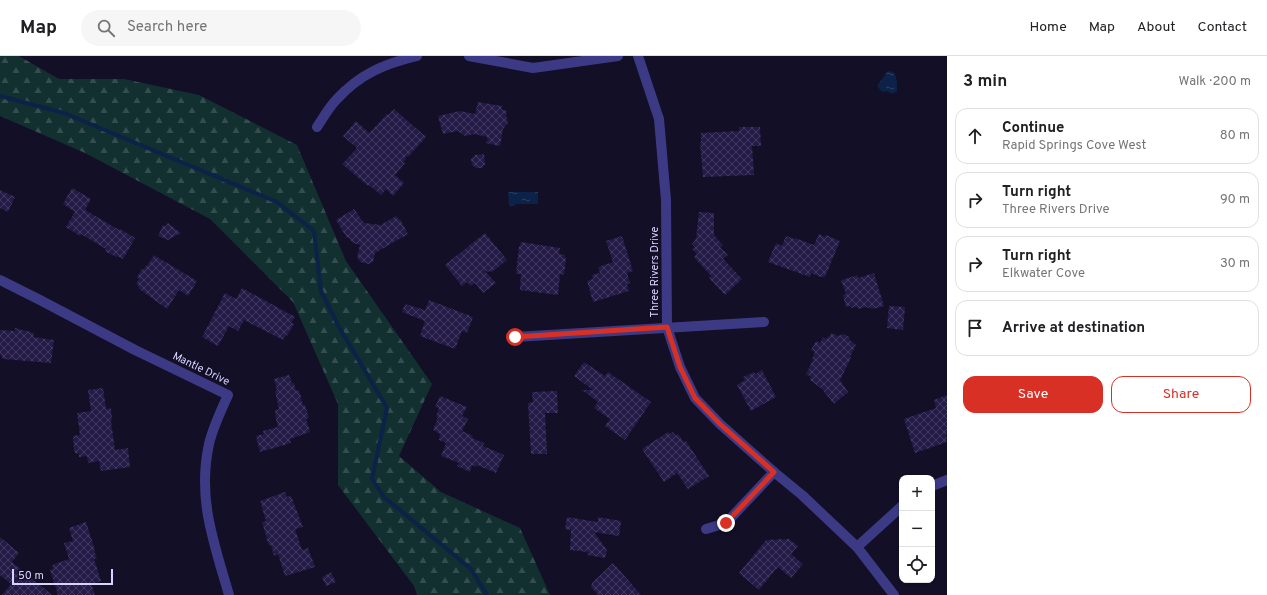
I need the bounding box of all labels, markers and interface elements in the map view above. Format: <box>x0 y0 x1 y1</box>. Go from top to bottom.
search box <box>81 10 361 46</box>
text: Map <box>20 16 57 40</box>
icon: search <box>95 17 117 39</box>
text: Search here <box>127 18 207 37</box>
text: Home <box>1030 19 1067 36</box>
text: Map <box>1089 19 1115 36</box>
text: About <box>1137 19 1176 36</box>
text: Contact <box>1198 19 1247 36</box>
text: 3 min <box>963 71 1007 93</box>
text: Walk · 200 m <box>1179 74 1251 90</box>
text: Continue <box>1002 119 1064 138</box>
icon: ahead <box>964 125 986 147</box>
text: 80 m <box>1220 128 1250 144</box>
text: Rapid Springs Cove West <box>1002 138 1146 154</box>
text: Turn right <box>1002 183 1071 202</box>
icon: right <box>964 189 986 211</box>
text: 90 m <box>1220 192 1250 208</box>
text: Three Rivers Drive <box>1002 202 1110 218</box>
street label: Three Rivers Drive <box>648 226 662 318</box>
text: Turn right <box>1002 247 1071 266</box>
icon: right <box>964 253 986 275</box>
text: 30 m <box>1220 256 1250 272</box>
text: Elkwater Cove <box>1002 266 1085 282</box>
icon: arrive <box>964 317 986 339</box>
text: Arrive at destination <box>1002 319 1145 338</box>
route start <box>506 328 524 346</box>
street label: Mantle Drive <box>170 349 232 389</box>
button: Save <box>963 376 1103 413</box>
button: Share <box>1111 376 1251 413</box>
map controls <box>899 475 935 583</box>
button: + <box>899 475 935 511</box>
button: − <box>899 511 935 547</box>
route end <box>717 514 735 532</box>
button: locate <box>899 547 935 583</box>
scale bar <box>12 567 113 586</box>
text: 50 m <box>18 569 44 583</box>

